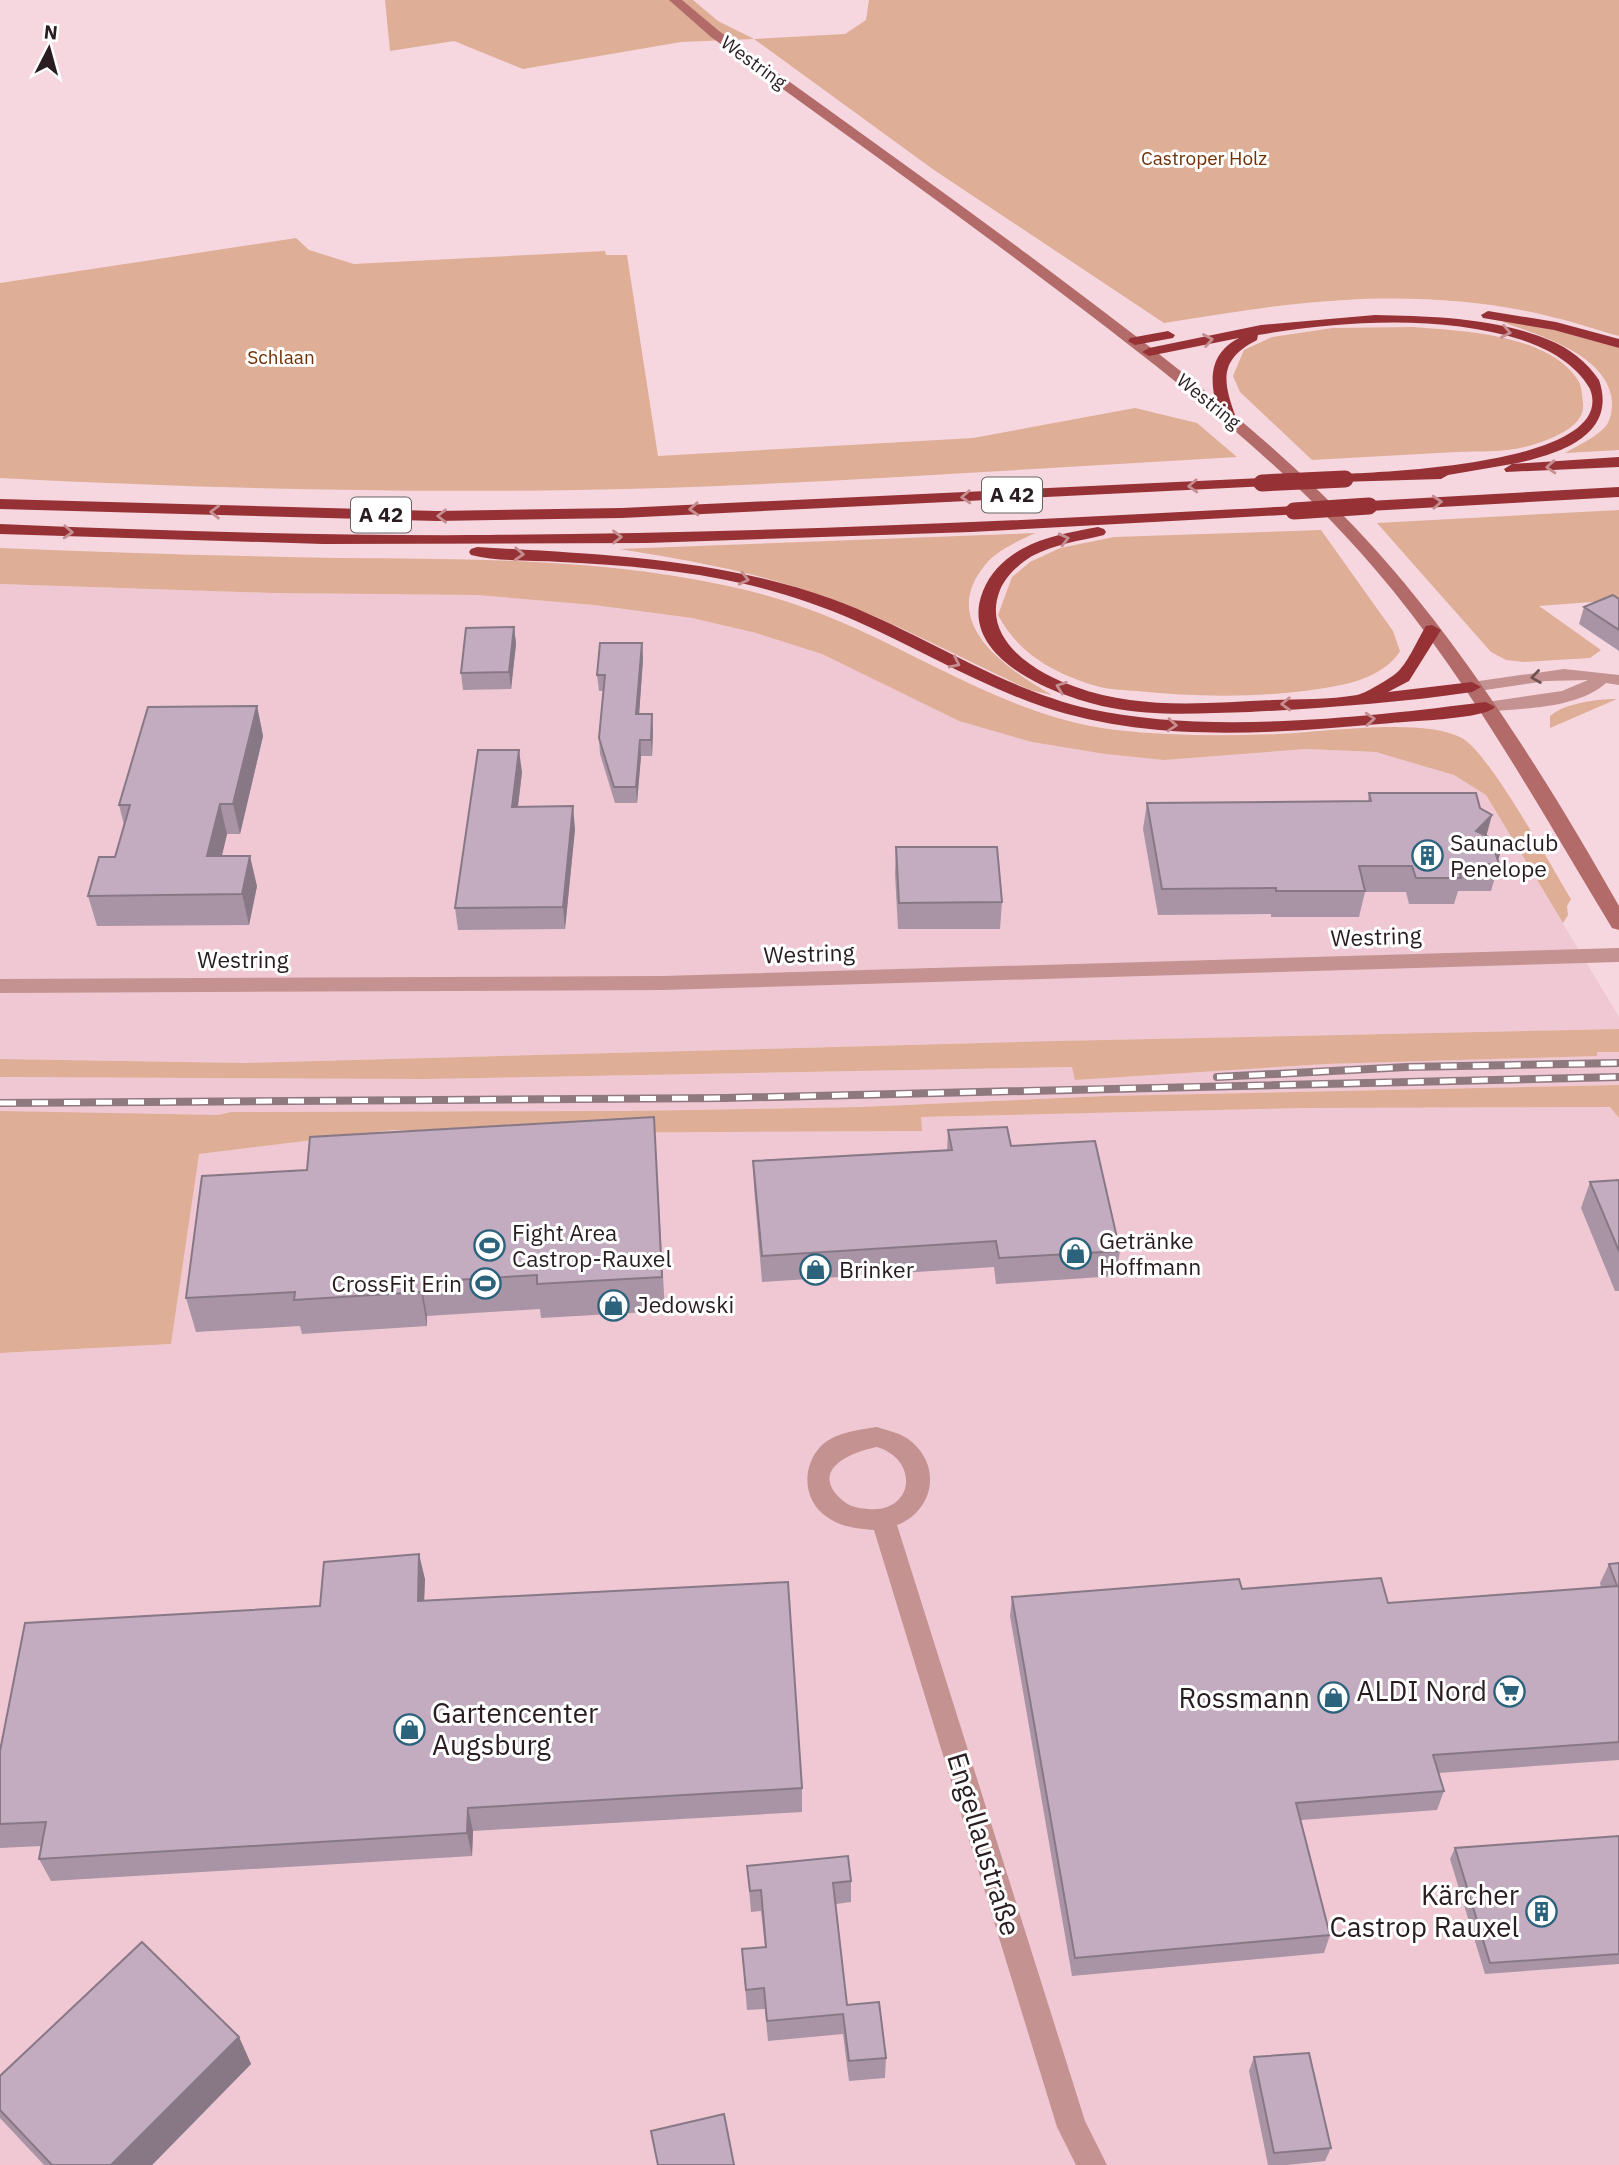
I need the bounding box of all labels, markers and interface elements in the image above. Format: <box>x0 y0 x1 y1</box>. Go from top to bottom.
north arrow <box>14 14 84 84</box>
text: N <box>43 19 59 45</box>
street label: Westring <box>716 30 792 94</box>
park label: Castroper Holz <box>1141 146 1267 170</box>
one-way arrow <box>1500 324 1512 339</box>
one-way arrow <box>1202 333 1214 348</box>
park label: Schlaan <box>247 345 315 369</box>
street label: Westring <box>1172 368 1246 434</box>
one-way arrow <box>1545 459 1556 474</box>
road number: A 42 <box>982 477 1042 512</box>
one-way arrow <box>1188 479 1199 494</box>
one-way arrow <box>960 489 971 504</box>
one-way arrow <box>1432 495 1443 510</box>
road number: A 42 <box>351 498 411 532</box>
one-way arrow <box>688 502 699 517</box>
one-way arrow <box>209 504 220 519</box>
one-way arrow <box>437 508 447 524</box>
one-way arrow <box>63 525 74 540</box>
one-way arrow <box>612 530 623 545</box>
one-way arrow <box>1058 533 1070 547</box>
one-way arrow <box>513 546 524 561</box>
one-way arrow <box>738 570 750 585</box>
one-way arrow <box>948 654 960 668</box>
one-way arrow <box>1531 670 1542 685</box>
one-way arrow <box>1056 681 1068 695</box>
one-way arrow <box>1280 697 1291 712</box>
one-way arrow <box>1365 712 1376 727</box>
one-way arrow <box>1167 717 1178 732</box>
place label: Saunaclub Penelope <box>1450 827 1558 883</box>
building icon: Saunaclub Penelope <box>1410 839 1444 873</box>
street label: Westring <box>1330 919 1422 953</box>
street label: Westring <box>763 936 855 970</box>
street label: Westring <box>197 944 289 974</box>
place label: Fight Area Castrop-Rauxel <box>512 1217 672 1273</box>
place label: Getränke Hoffmann <box>1099 1225 1201 1281</box>
sports icon: Fight Area Castrop-Rauxel <box>472 1229 506 1263</box>
shop icon: Getränke Hoffmann <box>1059 1237 1093 1271</box>
shop icon: Brinker <box>799 1253 833 1287</box>
place label: Brinker <box>839 1254 915 1284</box>
sports icon: CrossFit Erin <box>468 1267 502 1301</box>
place label: CrossFit Erin <box>331 1268 462 1298</box>
shop icon: Jedowski <box>597 1288 631 1322</box>
place label: Jedowski <box>637 1289 734 1319</box>
place label: ALDI Nord <box>1357 1672 1487 1709</box>
supermarket icon: ALDI Nord <box>1493 1674 1527 1708</box>
place label: Rossmann <box>1179 1679 1310 1716</box>
shop icon: Rossmann <box>1316 1681 1350 1715</box>
place label: Gartencenter Augsburg <box>432 1694 598 1763</box>
shop icon: Gartencenter Augsburg <box>392 1712 426 1746</box>
street label: Engellaustraße <box>939 1748 1030 1940</box>
place label: Kärcher Castrop Rauxel <box>1329 1876 1519 1945</box>
building icon: Kärcher Castrop Rauxel <box>1525 1894 1559 1928</box>

